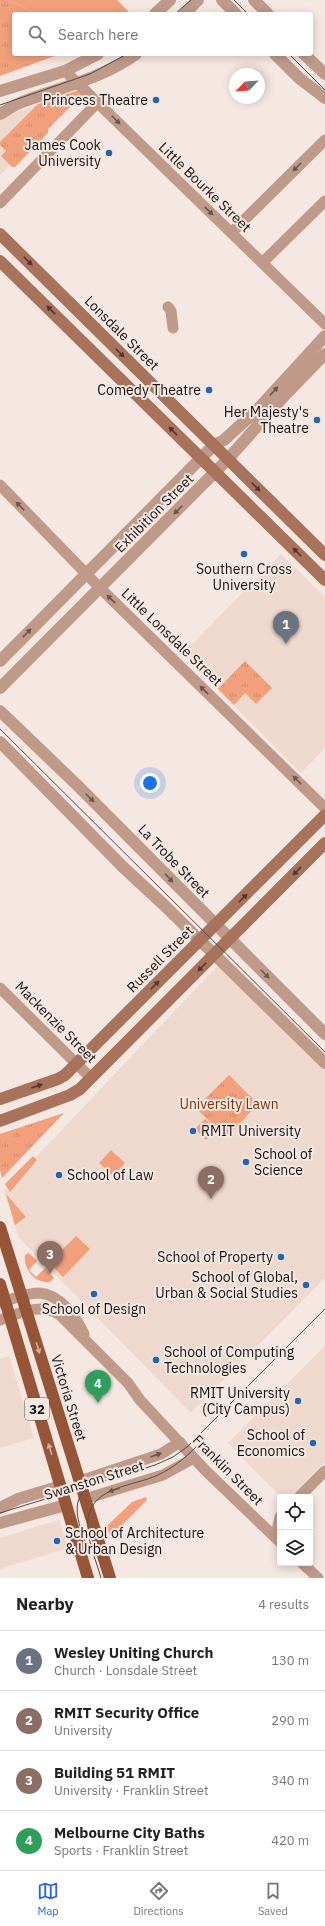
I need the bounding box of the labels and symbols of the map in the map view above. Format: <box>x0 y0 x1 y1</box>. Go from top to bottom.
north arrow <box>229 68 265 104</box>
place label: Princess Theatre <box>43 91 148 109</box>
marker: Princess Theatre <box>151 95 161 105</box>
one-way arrow <box>111 116 121 125</box>
place label: James Cook University <box>25 136 102 170</box>
street label: Little Bourke Street <box>155 138 255 236</box>
marker: James Cook University <box>104 148 114 158</box>
one-way arrow <box>292 162 302 172</box>
one-way arrow <box>204 206 214 216</box>
one-way arrow <box>23 256 33 266</box>
street label: Lonsdale Street <box>81 292 163 374</box>
one-way arrow <box>46 305 56 315</box>
one-way arrow <box>115 348 125 358</box>
place label: Comedy Theatre <box>97 381 201 399</box>
marker: Comedy Theatre <box>204 385 214 395</box>
one-way arrow <box>269 386 278 396</box>
place label: Her Majesty's Theatre <box>224 403 309 437</box>
marker: Her Majesty's Theatre <box>312 415 322 425</box>
one-way arrow <box>168 426 178 436</box>
street label: Exhibition Street <box>111 470 197 556</box>
one-way arrow <box>251 482 261 492</box>
one-way arrow <box>15 501 25 511</box>
one-way arrow <box>173 505 183 515</box>
one-way arrow <box>292 547 302 557</box>
marker: Southern Cross University <box>239 549 249 559</box>
place label: Southern Cross University <box>196 560 292 594</box>
street label: Little Lonsdale Street <box>118 584 226 690</box>
one-way arrow <box>106 594 116 604</box>
pin: 1 <box>273 611 299 644</box>
one-way arrow <box>22 628 32 638</box>
one-way arrow <box>199 685 209 695</box>
your location <box>140 773 160 793</box>
one-way arrow <box>292 775 302 785</box>
one-way arrow <box>85 793 95 803</box>
street label: La Trobe Street <box>134 820 214 902</box>
one-way arrow <box>292 866 302 876</box>
one-way arrow <box>164 873 174 883</box>
one-way arrow <box>238 893 248 903</box>
street label: Russell Street <box>123 922 197 996</box>
one-way arrow <box>197 962 207 972</box>
one-way arrow <box>260 969 270 979</box>
street label: Mackenzie Street <box>11 977 101 1067</box>
one-way arrow <box>150 980 160 990</box>
one-way arrow <box>31 1083 43 1089</box>
park label: University Lawn <box>179 1095 279 1113</box>
place label: RMIT University <box>201 1122 301 1140</box>
marker: RMIT University <box>188 1126 198 1136</box>
place label: School of Science <box>254 1145 313 1179</box>
marker: School of Science <box>241 1157 251 1167</box>
place label: School of Law <box>67 1166 154 1184</box>
pin: 2 <box>198 1166 224 1199</box>
marker: School of Law <box>54 1170 64 1180</box>
pin: 3 <box>37 1241 63 1274</box>
place label: School of Property <box>157 1248 273 1266</box>
marker: School of Property <box>276 1252 286 1262</box>
place label: School of Global, Urban & Social Studies <box>155 1268 298 1302</box>
marker: School of Global, Urban & Social Studies <box>301 1280 311 1290</box>
marker: School of Design <box>89 1289 99 1299</box>
place label: School of Design <box>42 1300 146 1318</box>
one-way arrow <box>35 1343 41 1355</box>
place label: School of Computing Technologies <box>164 1343 295 1377</box>
street label: Victoria Street <box>47 1353 91 1444</box>
marker: School of Computing Technologies <box>151 1355 161 1365</box>
pin: 4 <box>85 1370 111 1403</box>
place label: RMIT University (City Campus) <box>190 1384 290 1418</box>
marker: RMIT University (City Campus) <box>293 1396 303 1406</box>
road number: 32 <box>25 1398 49 1420</box>
place label: School of Economics <box>237 1426 305 1460</box>
street label: Franklin Street <box>189 1431 267 1509</box>
marker: School of Economics <box>308 1438 318 1448</box>
one-way arrow <box>46 1442 52 1454</box>
one-way arrow <box>151 1452 163 1458</box>
street label: Swanston Street <box>42 1456 146 1504</box>
one-way arrow <box>108 1487 120 1493</box>
place label: School of Architecture & Urban Design <box>65 1524 205 1558</box>
marker: School of Architecture & Urban Design <box>52 1536 62 1546</box>

